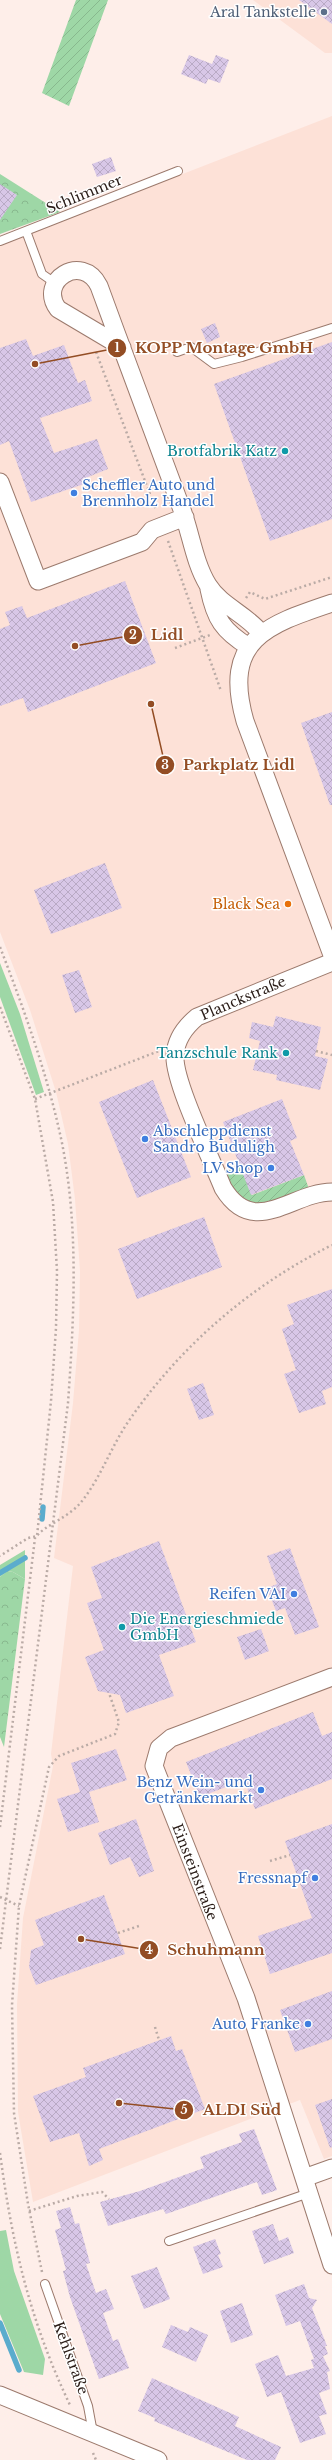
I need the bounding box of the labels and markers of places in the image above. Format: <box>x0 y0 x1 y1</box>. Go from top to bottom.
place label: Aral Tankstelle <box>209 3 316 21</box>
marker: Aral Tankstelle <box>319 7 329 17</box>
callout: KOPP Montage GmbH <box>107 334 321 361</box>
place label: Brotfabrik Katz <box>167 442 277 460</box>
marker: Brotfabrik Katz <box>280 446 290 456</box>
place label: Scheffler Auto und Brennholz Handel <box>82 476 215 510</box>
marker: Scheffler Auto und Brennholz Handel <box>69 488 79 498</box>
callout: Lidl <box>123 622 191 649</box>
callout: Parkplatz Lidl <box>155 751 303 778</box>
place label: Black Sea <box>212 895 280 913</box>
marker: Black Sea <box>283 899 293 909</box>
place label: Tanzschule Rank <box>156 1044 278 1062</box>
marker: Tanzschule Rank <box>281 1048 291 1058</box>
place label: Abschleppdienst Sandro Buduligh <box>152 1122 275 1156</box>
marker: Abschleppdienst Sandro Buduligh <box>140 1134 150 1144</box>
place label: LV Shop <box>202 1159 263 1177</box>
marker: LV Shop <box>266 1163 276 1173</box>
place label: Reifen VAI <box>209 1585 286 1603</box>
marker: Reifen VAI <box>289 1589 299 1599</box>
place label: Die Energieschmiede GmbH <box>130 1610 284 1644</box>
marker: Die Energieschmiede GmbH <box>117 1622 127 1632</box>
place label: Benz Wein- und Getränkemarkt <box>137 1773 254 1807</box>
marker: Benz Wein- und Getränkemarkt <box>256 1785 266 1795</box>
place label: Fressnapf <box>238 1869 309 1887</box>
marker: Fressnapf <box>310 1873 320 1883</box>
callout: Schuhmann <box>139 1937 273 1964</box>
place label: Auto Franke <box>211 2015 300 2033</box>
marker: Auto Franke <box>303 2019 313 2029</box>
callout: ALDI Süd <box>174 2096 289 2123</box>

